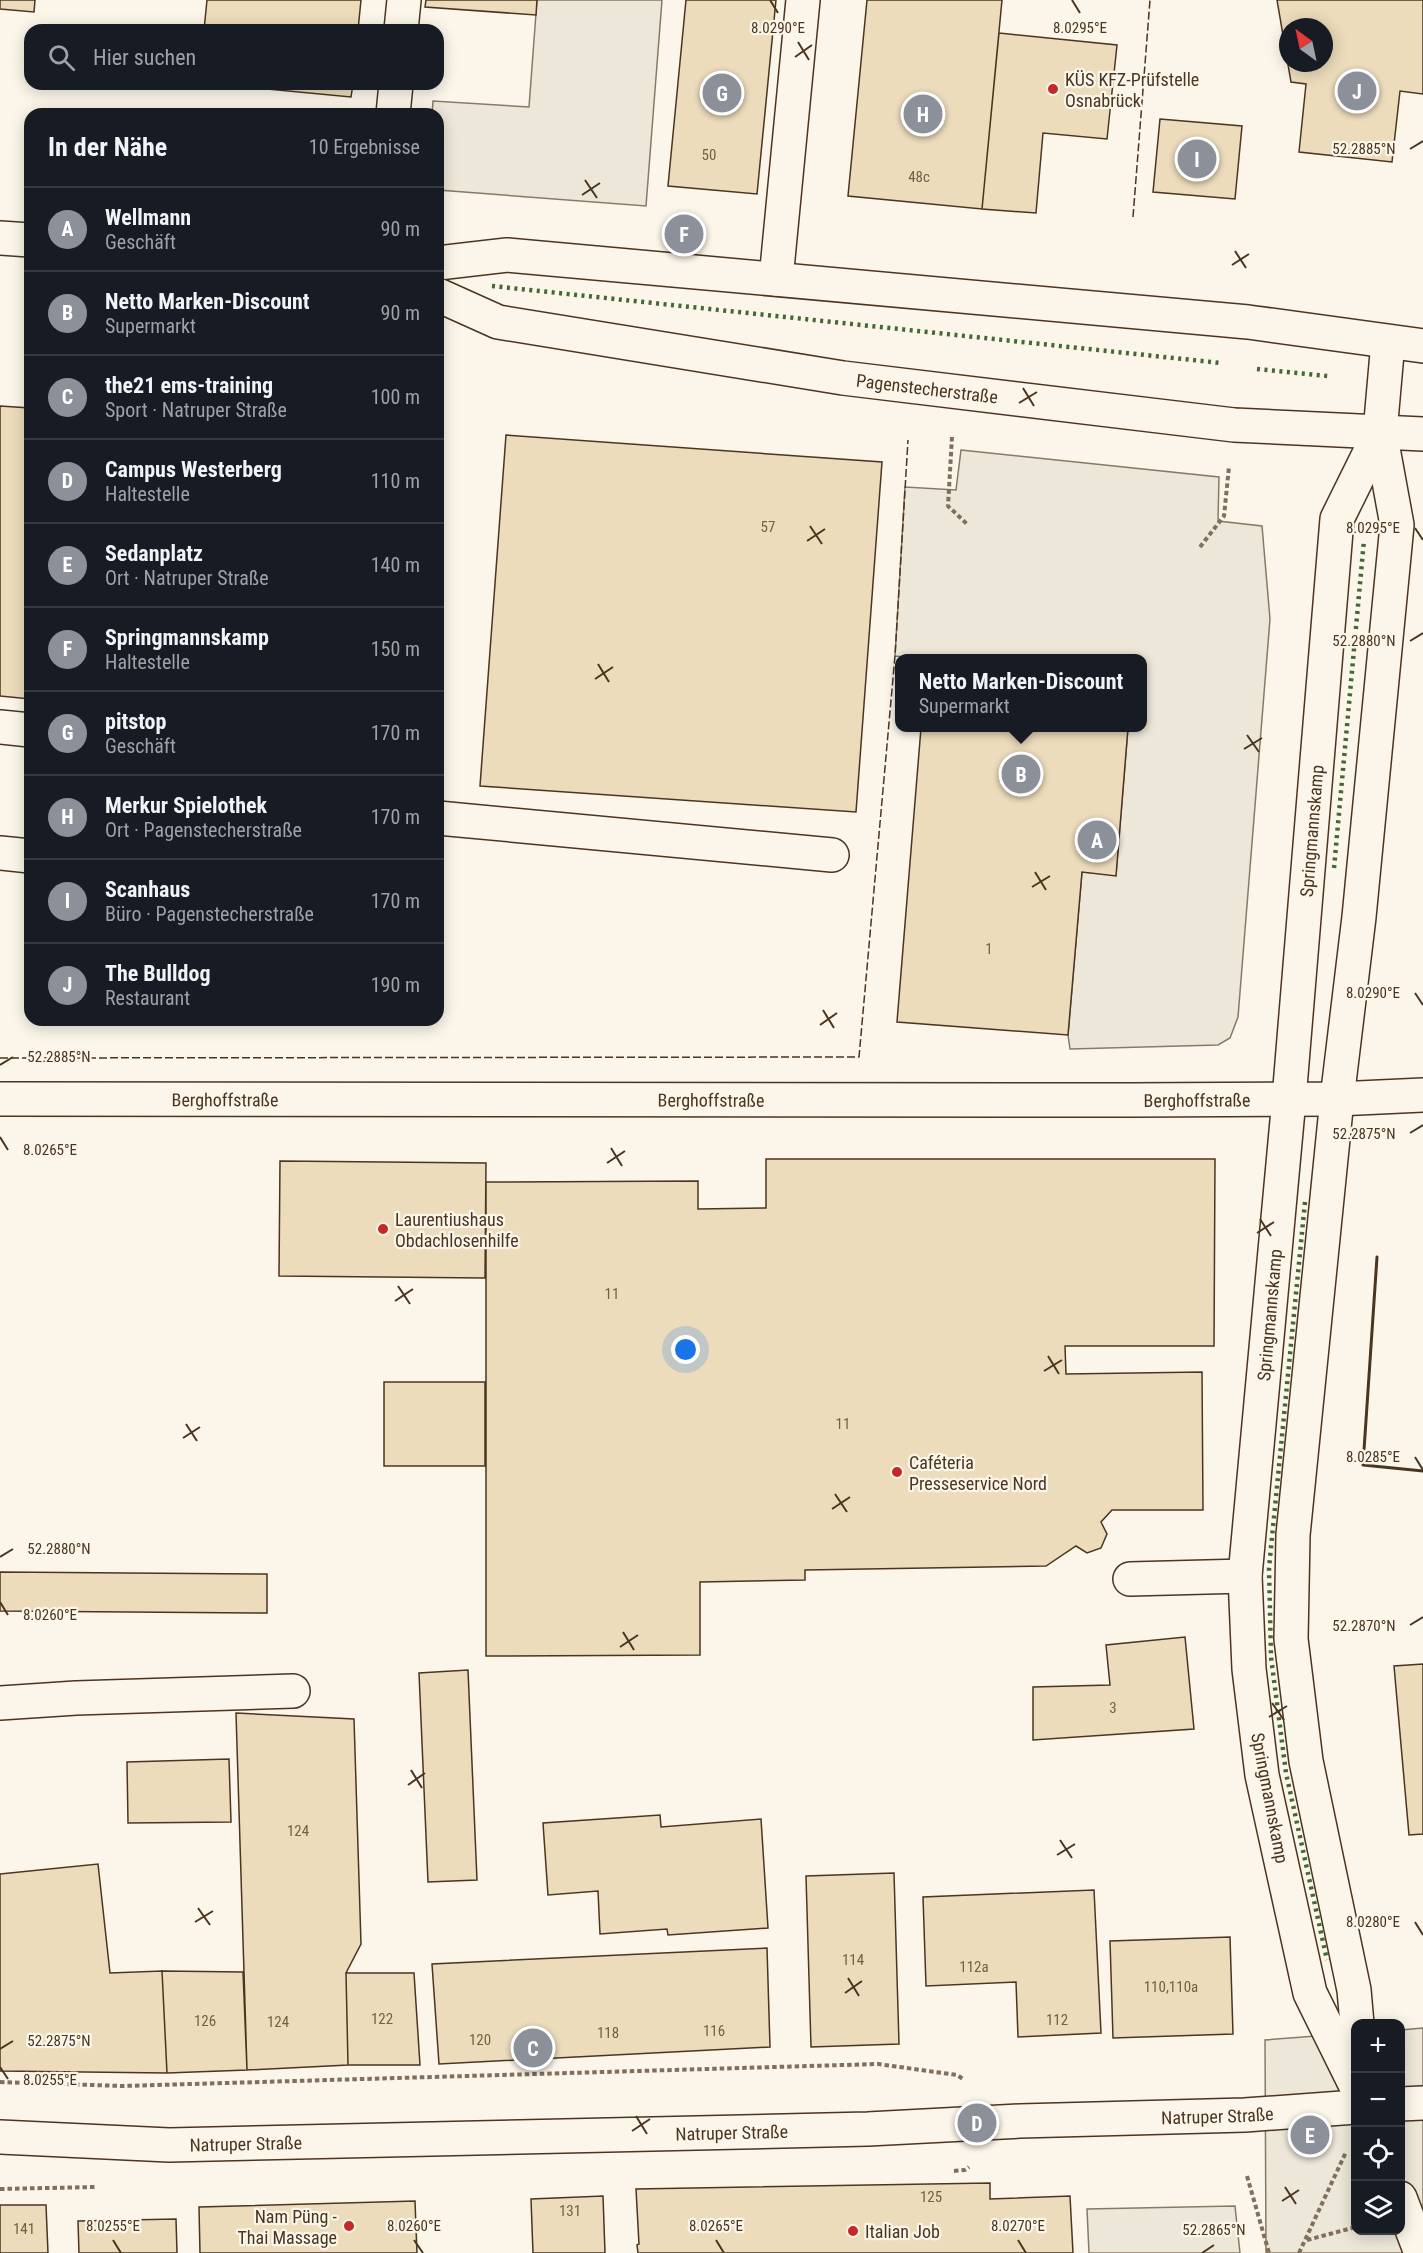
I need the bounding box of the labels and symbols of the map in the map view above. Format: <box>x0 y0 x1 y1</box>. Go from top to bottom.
north arrow <box>1279 18 1333 72</box>
text: 8.0290°E <box>751 19 805 37</box>
text: 8.0295°E <box>1053 19 1107 37</box>
pin: J <box>1338 68 1376 113</box>
place label: KÜS KFZ-Prüfstelle Osnabrück <box>1065 69 1199 111</box>
pin: G <box>702 70 742 116</box>
marker: KÜS KFZ-Prüfstelle Osnabrück <box>1046 82 1060 96</box>
pin: H <box>904 92 942 136</box>
pin: I <box>1178 136 1216 182</box>
text: 52.2885°N <box>1332 140 1396 158</box>
house number: 50 <box>702 146 716 164</box>
house number: 48c <box>908 168 930 186</box>
pin: F <box>664 212 704 256</box>
street label: Pagenstecherstraße <box>855 369 999 407</box>
house number: 57 <box>761 518 775 536</box>
text: 8.0295°E <box>1346 519 1400 537</box>
text: 52.2880°N <box>1332 632 1396 650</box>
pin: B <box>1002 752 1040 796</box>
street label: Springmannskamp <box>1295 764 1327 898</box>
pin: A <box>1078 818 1116 862</box>
house number: 1 <box>985 940 993 958</box>
text: 8.0290°E <box>1346 984 1400 1002</box>
text: 52.2885°N <box>27 1048 91 1066</box>
street label: Berghoffstraße <box>172 1089 278 1110</box>
street label: Berghoffstraße <box>658 1089 764 1110</box>
street label: Berghoffstraße <box>1144 1089 1250 1110</box>
text: 52.2875°N <box>1332 1125 1396 1143</box>
text: 8.0265°E <box>23 1141 77 1159</box>
place label: Laurentiushaus Obdachlosenhilfe <box>395 1209 519 1251</box>
marker: Laurentiushaus Obdachlosenhilfe <box>376 1222 390 1236</box>
street label: Springmannskamp <box>1253 1248 1286 1382</box>
house number: 11 <box>605 1285 619 1303</box>
your location <box>671 1335 700 1364</box>
house number: 11 <box>836 1415 850 1433</box>
text: 8.0285°E <box>1346 1448 1400 1466</box>
place label: Caféteria Presseservice Nord <box>909 1452 1047 1494</box>
marker: Caféteria Presseservice Nord <box>890 1465 904 1479</box>
text: 52.2880°N <box>27 1540 91 1558</box>
text: 8.0260°E <box>23 1606 77 1624</box>
text: 52.2870°N <box>1332 1617 1396 1635</box>
house number: 3 <box>1109 1699 1117 1717</box>
street label: Springmannskamp <box>1247 1731 1293 1865</box>
house number: 124 <box>287 1822 309 1840</box>
text: 8.0280°E <box>1346 1913 1400 1931</box>
house number: 114 <box>842 1951 864 1969</box>
house number: 112a <box>959 1958 989 1976</box>
house number: 110,110a <box>1144 1978 1198 1996</box>
house number: 122 <box>371 2010 393 2028</box>
house number: 112 <box>1046 2011 1068 2029</box>
house number: 126 <box>194 2012 216 2030</box>
house number: 124 <box>267 2013 289 2031</box>
house number: 116 <box>703 2022 725 2040</box>
house number: 118 <box>597 2024 619 2042</box>
pin: C <box>514 2026 552 2070</box>
house number: 120 <box>469 2031 491 2049</box>
text: 52.2875°N <box>27 2032 91 2050</box>
text: 8.0255°E <box>23 2071 77 2089</box>
pin: D <box>958 2100 996 2146</box>
street label: Natruper Straße <box>1161 2102 1274 2128</box>
pin: E <box>1290 2112 1330 2158</box>
street label: Natruper Straße <box>675 2120 788 2144</box>
street label: Natruper Straße <box>189 2131 302 2155</box>
house number: 125 <box>920 2188 942 2206</box>
house number: 131 <box>559 2202 581 2220</box>
place label: Nam Püng - Thai Massage <box>237 2206 338 2248</box>
text: 8.0255°E <box>86 2217 140 2235</box>
text: 8.0260°E <box>387 2217 441 2235</box>
text: 8.0265°E <box>689 2217 743 2235</box>
text: 8.0270°E <box>991 2217 1045 2235</box>
marker: Nam Püng - Thai Massage <box>342 2219 356 2233</box>
house number: 141 <box>13 2220 35 2238</box>
place label: Italian Job <box>865 2221 940 2242</box>
text: 52.2865°N <box>1182 2221 1246 2239</box>
marker: Italian Job <box>846 2224 860 2238</box>

